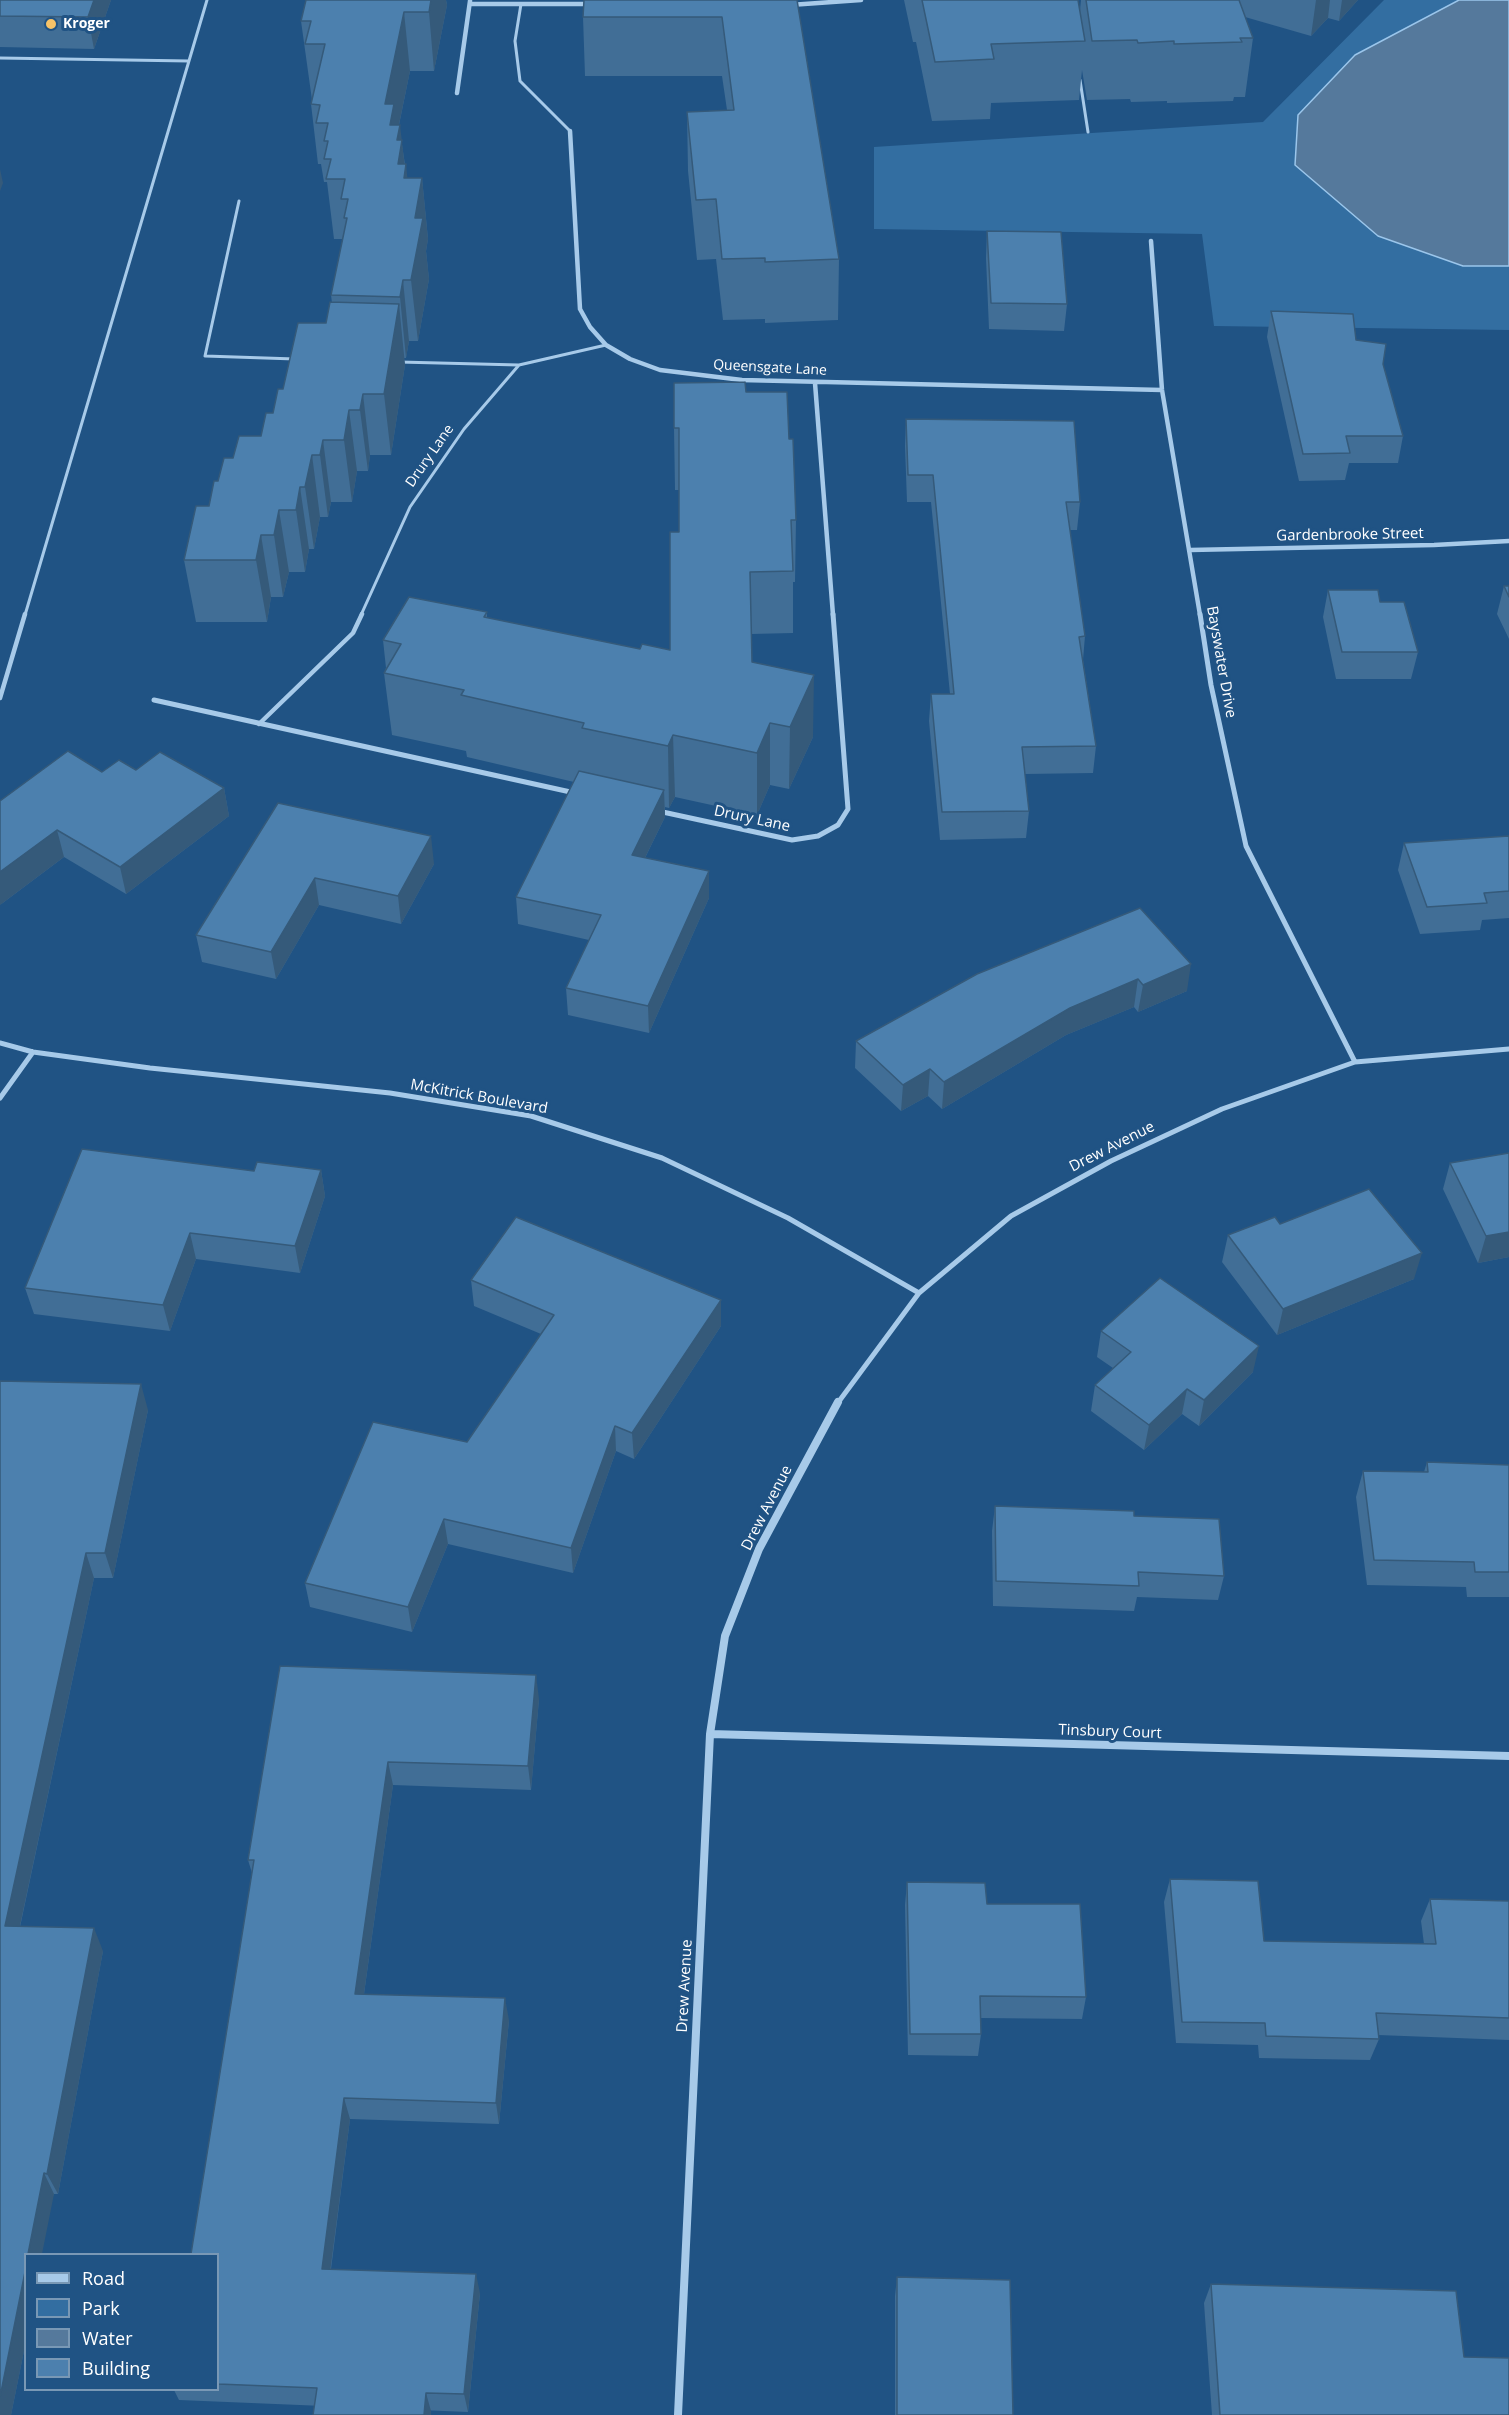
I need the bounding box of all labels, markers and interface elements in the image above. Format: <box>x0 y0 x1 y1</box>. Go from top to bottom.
place label: Kroger <box>63 16 110 32</box>
marker: Kroger <box>44 17 58 31</box>
street label: Queensgate Lane <box>713 357 827 379</box>
street label: Drury Lane <box>402 422 458 490</box>
street label: Gardenbrooke Street <box>1276 525 1424 545</box>
street label: Bayswater Drive <box>1202 605 1240 719</box>
street label: Drury Lane <box>712 802 792 836</box>
street label: McKitrick Boulevard <box>409 1076 549 1118</box>
street label: Drew Avenue <box>1066 1118 1158 1176</box>
street label: Drew Avenue <box>738 1462 796 1554</box>
street label: Tinsbury Court <box>1058 1721 1162 1743</box>
street label: Drew Avenue <box>674 1939 696 2033</box>
legend <box>24 2253 219 2391</box>
text: Road <box>82 2266 125 2290</box>
text: Park <box>82 2296 120 2320</box>
text: Water <box>82 2326 133 2350</box>
text: Building <box>82 2356 150 2380</box>

